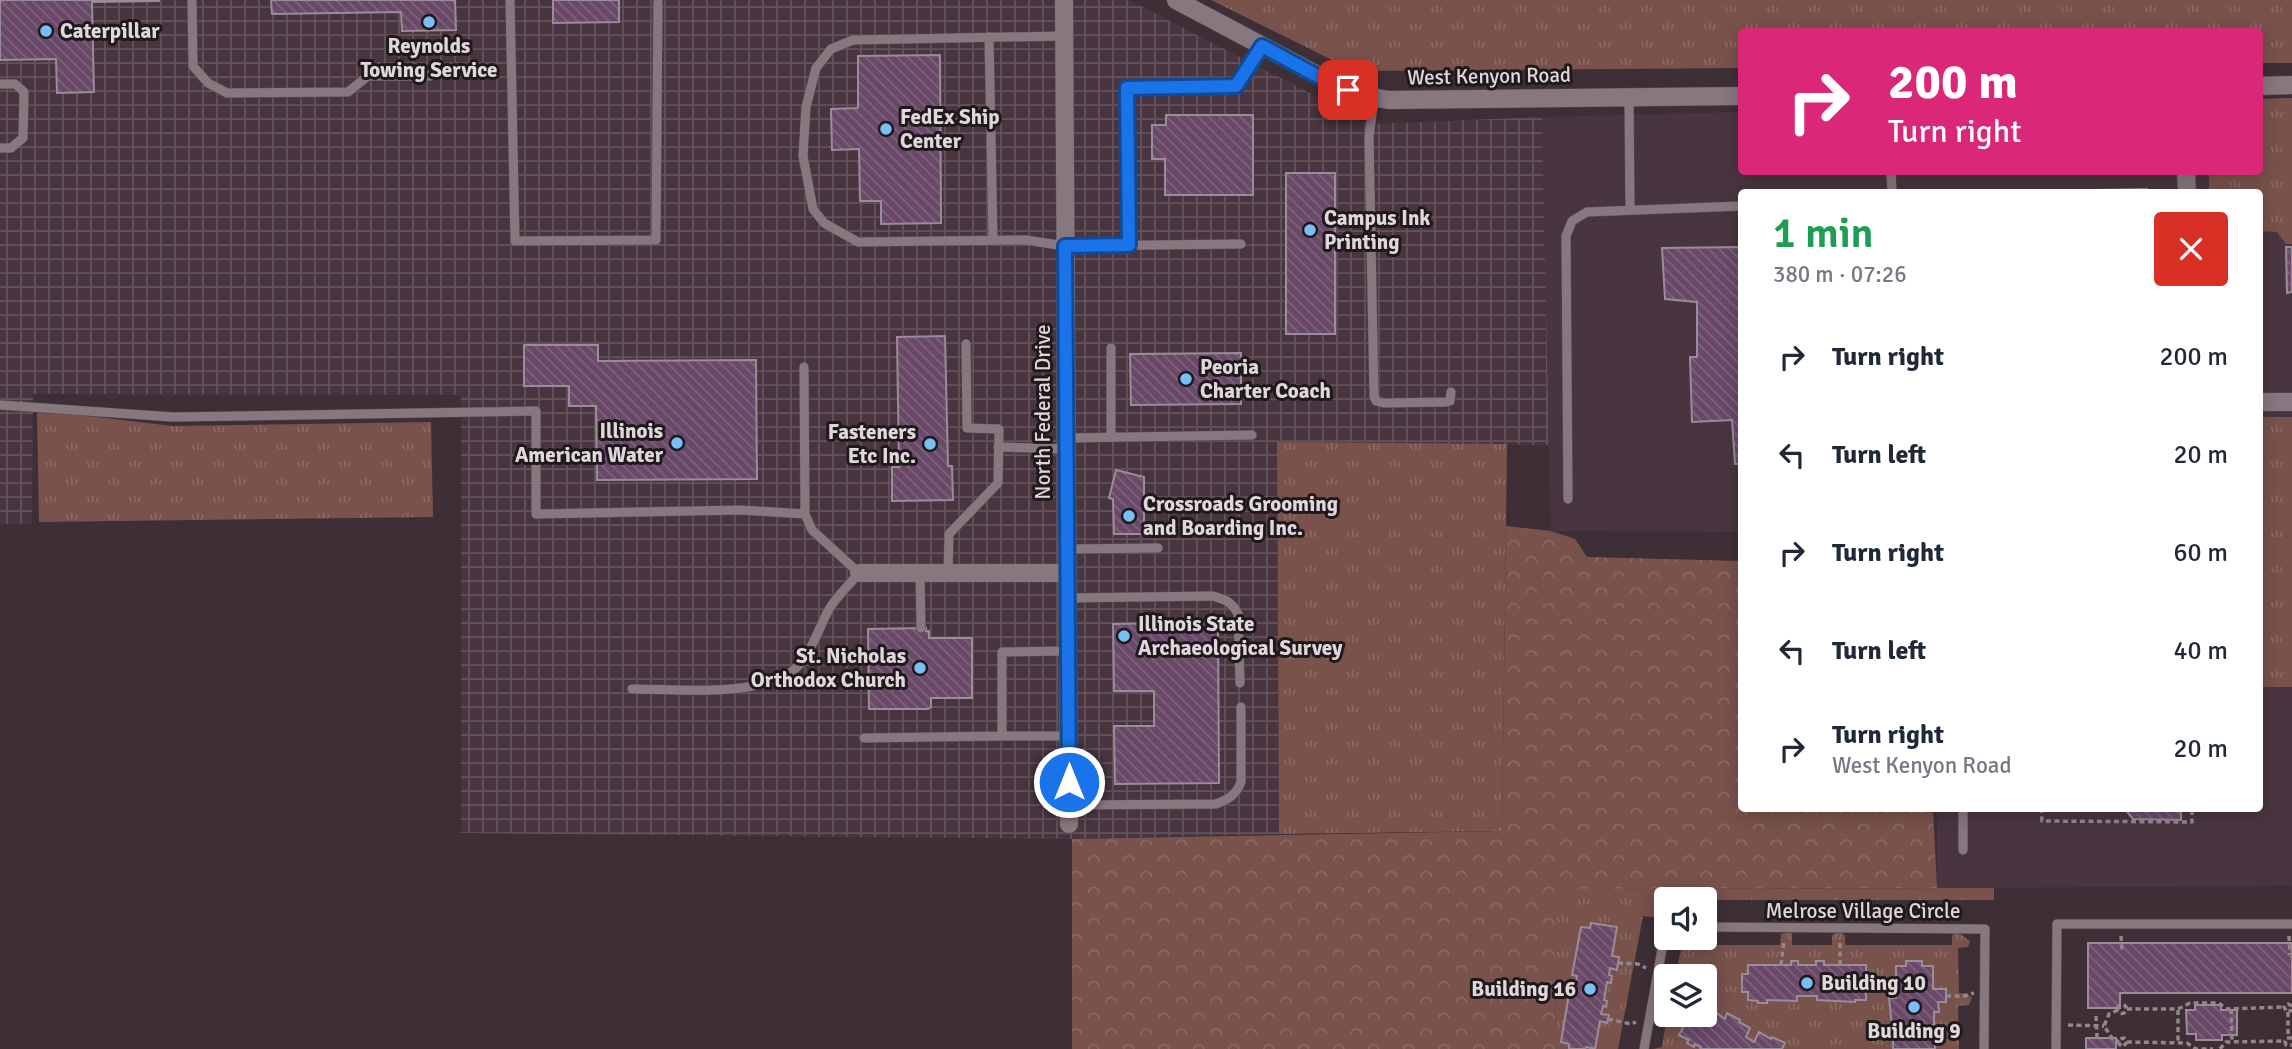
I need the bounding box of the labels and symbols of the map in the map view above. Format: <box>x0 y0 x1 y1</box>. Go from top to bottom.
marker: Reynolds Towing Service <box>421 14 437 30</box>
place label: Caterpillar <box>60 18 160 44</box>
marker: Caterpillar <box>38 23 54 39</box>
place label: Reynolds Towing Service <box>360 33 498 83</box>
pin <box>1318 60 1378 120</box>
street label: West Kenyon Road <box>1407 62 1571 90</box>
place label: FedEx Ship Center <box>900 104 1000 154</box>
marker: FedEx Ship Center <box>878 121 894 137</box>
place label: Campus Ink Printing <box>1324 205 1430 255</box>
marker: Campus Ink Printing <box>1302 222 1318 238</box>
street label: North Federal Drive <box>1030 324 1056 500</box>
place label: Peoria Charter Coach <box>1200 354 1331 404</box>
marker: Peoria Charter Coach <box>1178 371 1194 387</box>
place label: Illinois American Water <box>515 418 664 468</box>
place label: Fasteners Etc Inc. <box>828 419 916 469</box>
marker: Illinois American Water <box>669 435 685 451</box>
marker: Fasteners Etc Inc. <box>922 436 938 452</box>
place label: Crossroads Grooming and Boarding Inc. <box>1143 491 1338 541</box>
marker: Crossroads Grooming and Boarding Inc. <box>1121 508 1137 524</box>
place label: Illinois State Archaeological Survey <box>1138 611 1343 661</box>
marker: Illinois State Archaeological Survey <box>1116 628 1132 644</box>
place label: St. Nicholas Orthodox Church <box>751 643 906 693</box>
marker: St. Nicholas Orthodox Church <box>912 660 928 676</box>
position arrow <box>1032 745 1106 819</box>
street label: Melrose Village Circle <box>1766 898 1960 924</box>
place label: Building 10 <box>1821 970 1926 996</box>
marker: Building 10 <box>1799 975 1815 991</box>
place label: Building 16 <box>1471 976 1576 1002</box>
marker: Building 16 <box>1582 981 1598 997</box>
marker: Building 9 <box>1906 999 1922 1015</box>
place label: Building 9 <box>1867 1018 1961 1044</box>

